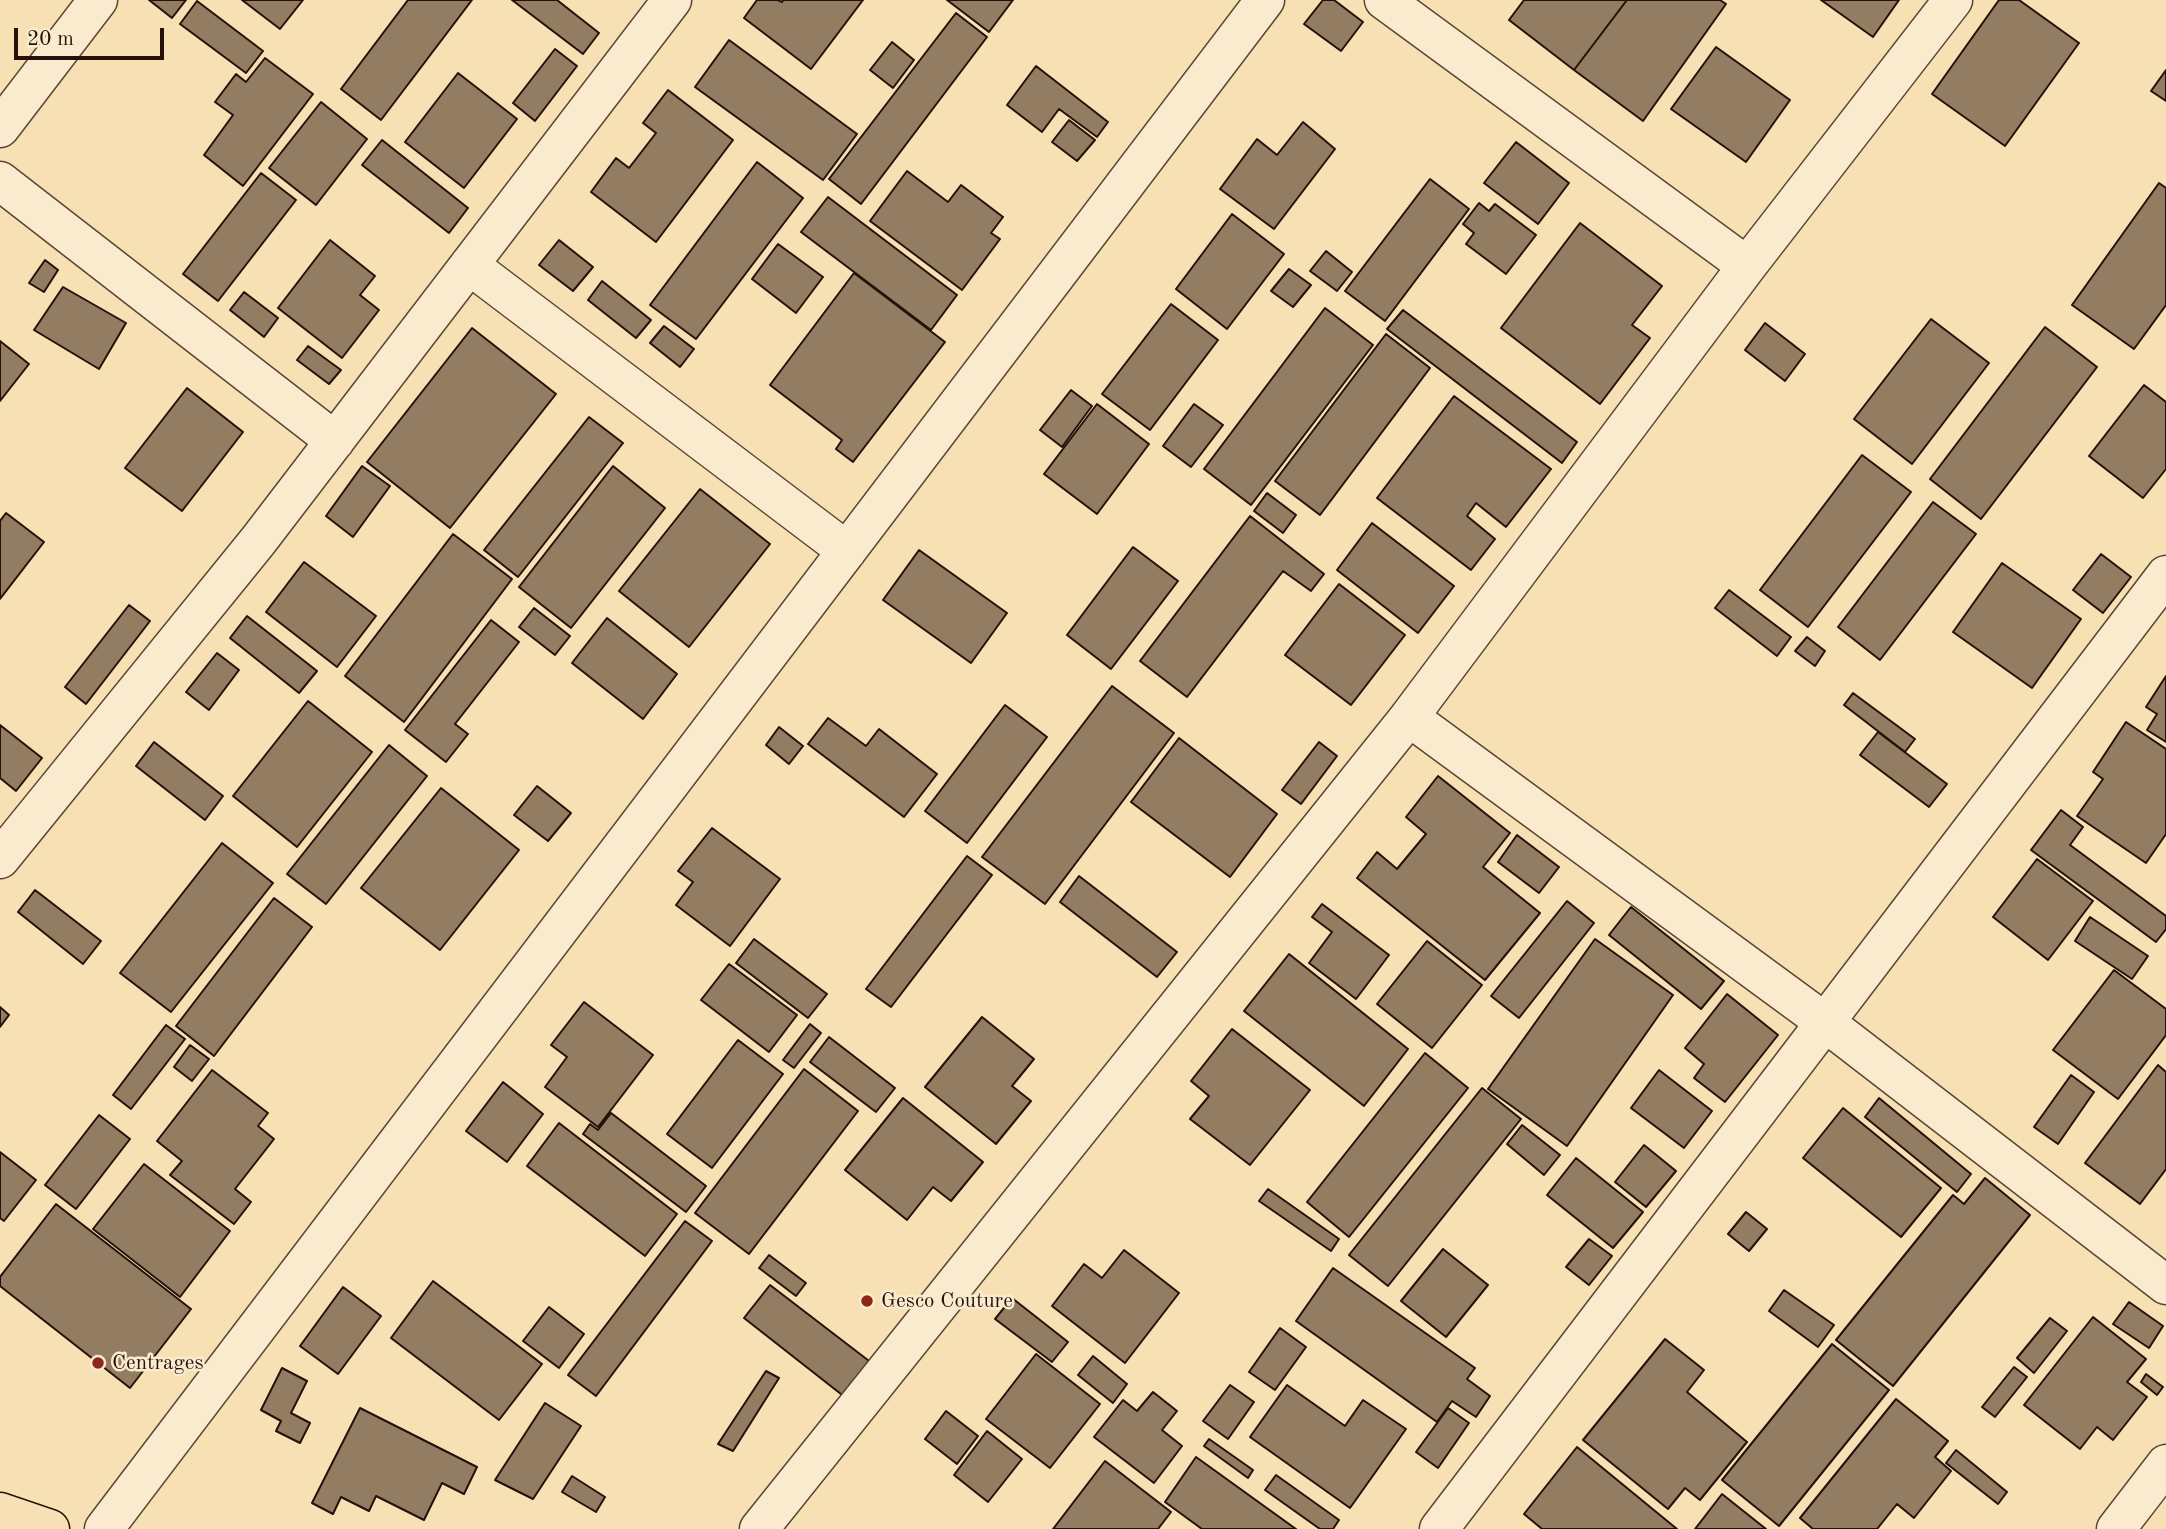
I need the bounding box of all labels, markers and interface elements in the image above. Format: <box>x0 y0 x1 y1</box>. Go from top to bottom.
scale bar <box>18 14 168 58</box>
text: 20 m <box>27 29 74 50</box>
place label: Gesco Couture <box>881 1288 1013 1314</box>
marker: Gesco Couture <box>859 1293 875 1309</box>
place label: Centrages <box>112 1350 204 1376</box>
marker: Centrages <box>90 1355 106 1371</box>

